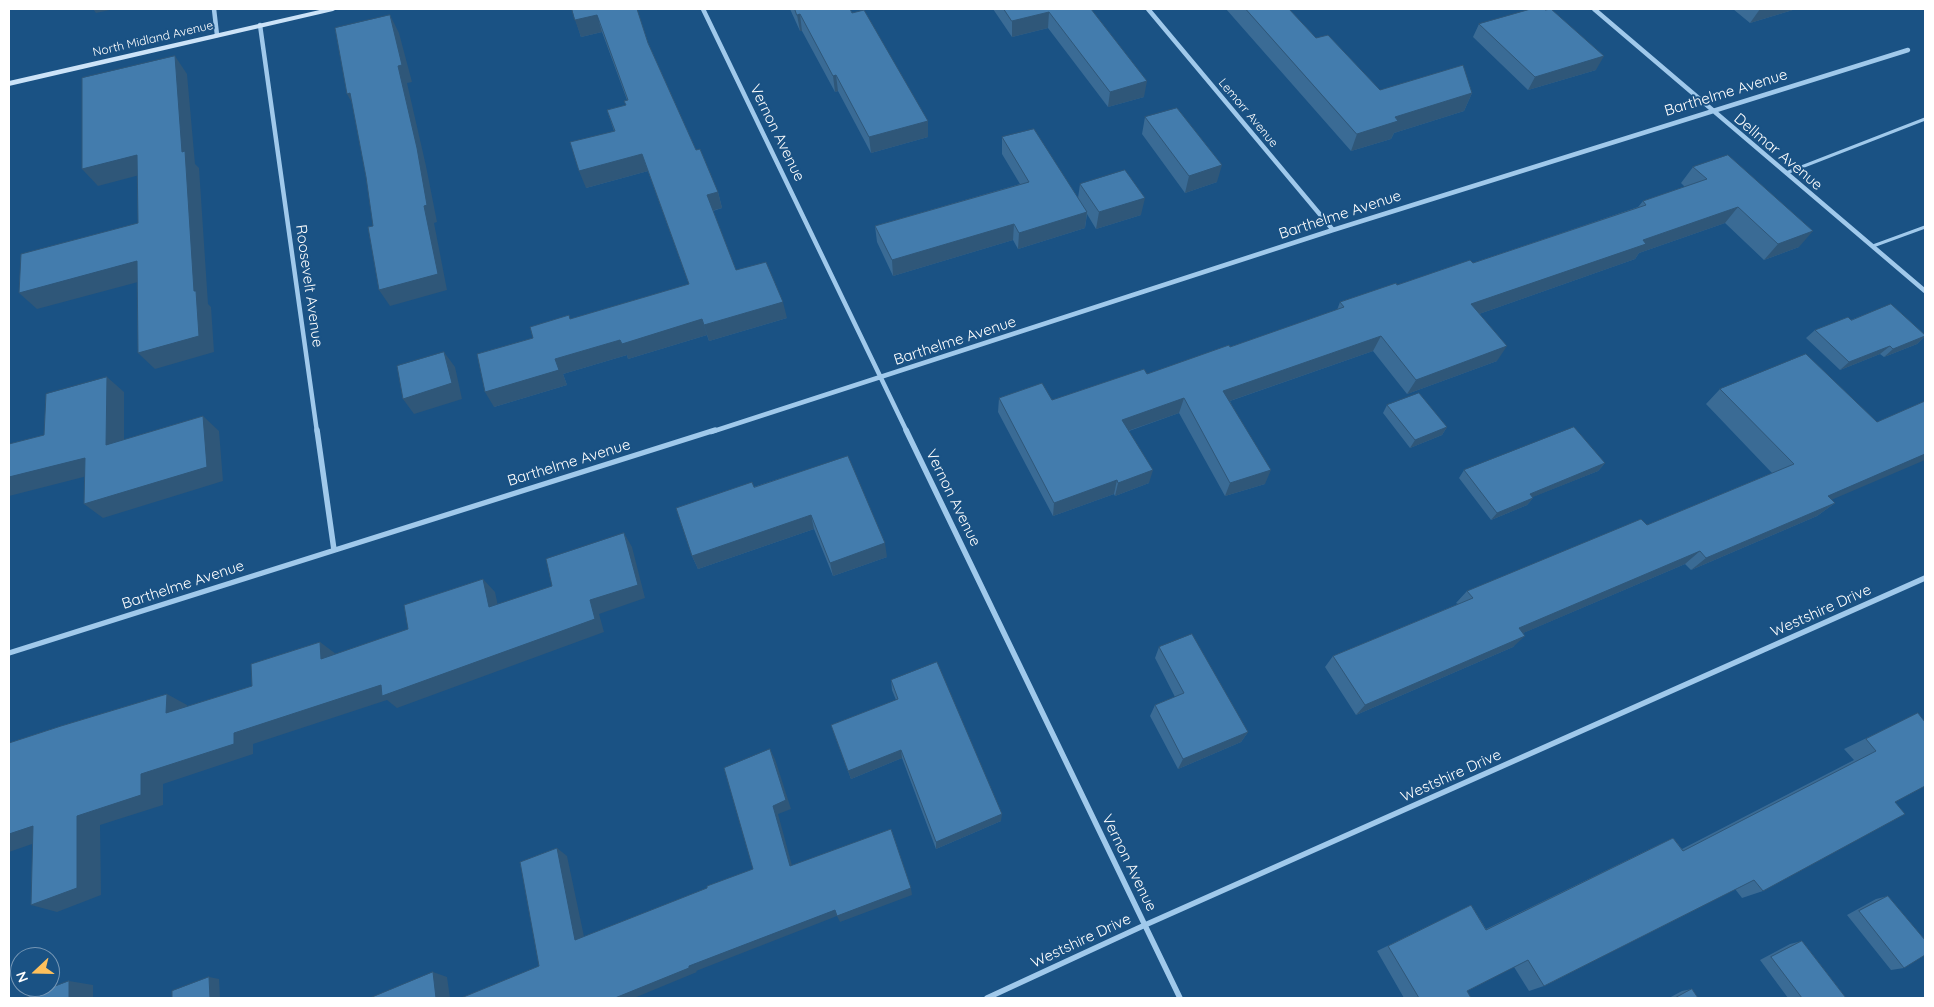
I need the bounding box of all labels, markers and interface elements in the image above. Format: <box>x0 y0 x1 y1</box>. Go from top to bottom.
street label: North Midland Avenue <box>91 18 215 60</box>
street label: Barthelme Avenue <box>1662 66 1790 120</box>
street label: Lemorr Avenue <box>1215 76 1281 150</box>
street label: Vernon Avenue <box>746 82 808 184</box>
street label: Dellmar Avenue <box>1730 110 1826 194</box>
street label: Barthelme Avenue <box>1276 187 1404 243</box>
street label: Roosevelt Avenue <box>291 223 327 349</box>
street label: Barthelme Avenue <box>891 313 1019 369</box>
street label: Barthelme Avenue <box>505 436 633 490</box>
street label: Vernon Avenue <box>922 447 984 549</box>
street label: Barthelme Avenue <box>119 557 247 613</box>
street label: Westshire Drive <box>1768 581 1874 641</box>
street label: Westshire Drive <box>1398 746 1504 806</box>
street label: Vernon Avenue <box>1098 812 1160 914</box>
street label: Westshire Drive <box>1028 910 1134 972</box>
north arrow <box>10 947 60 997</box>
text: N <box>12 969 32 985</box>

